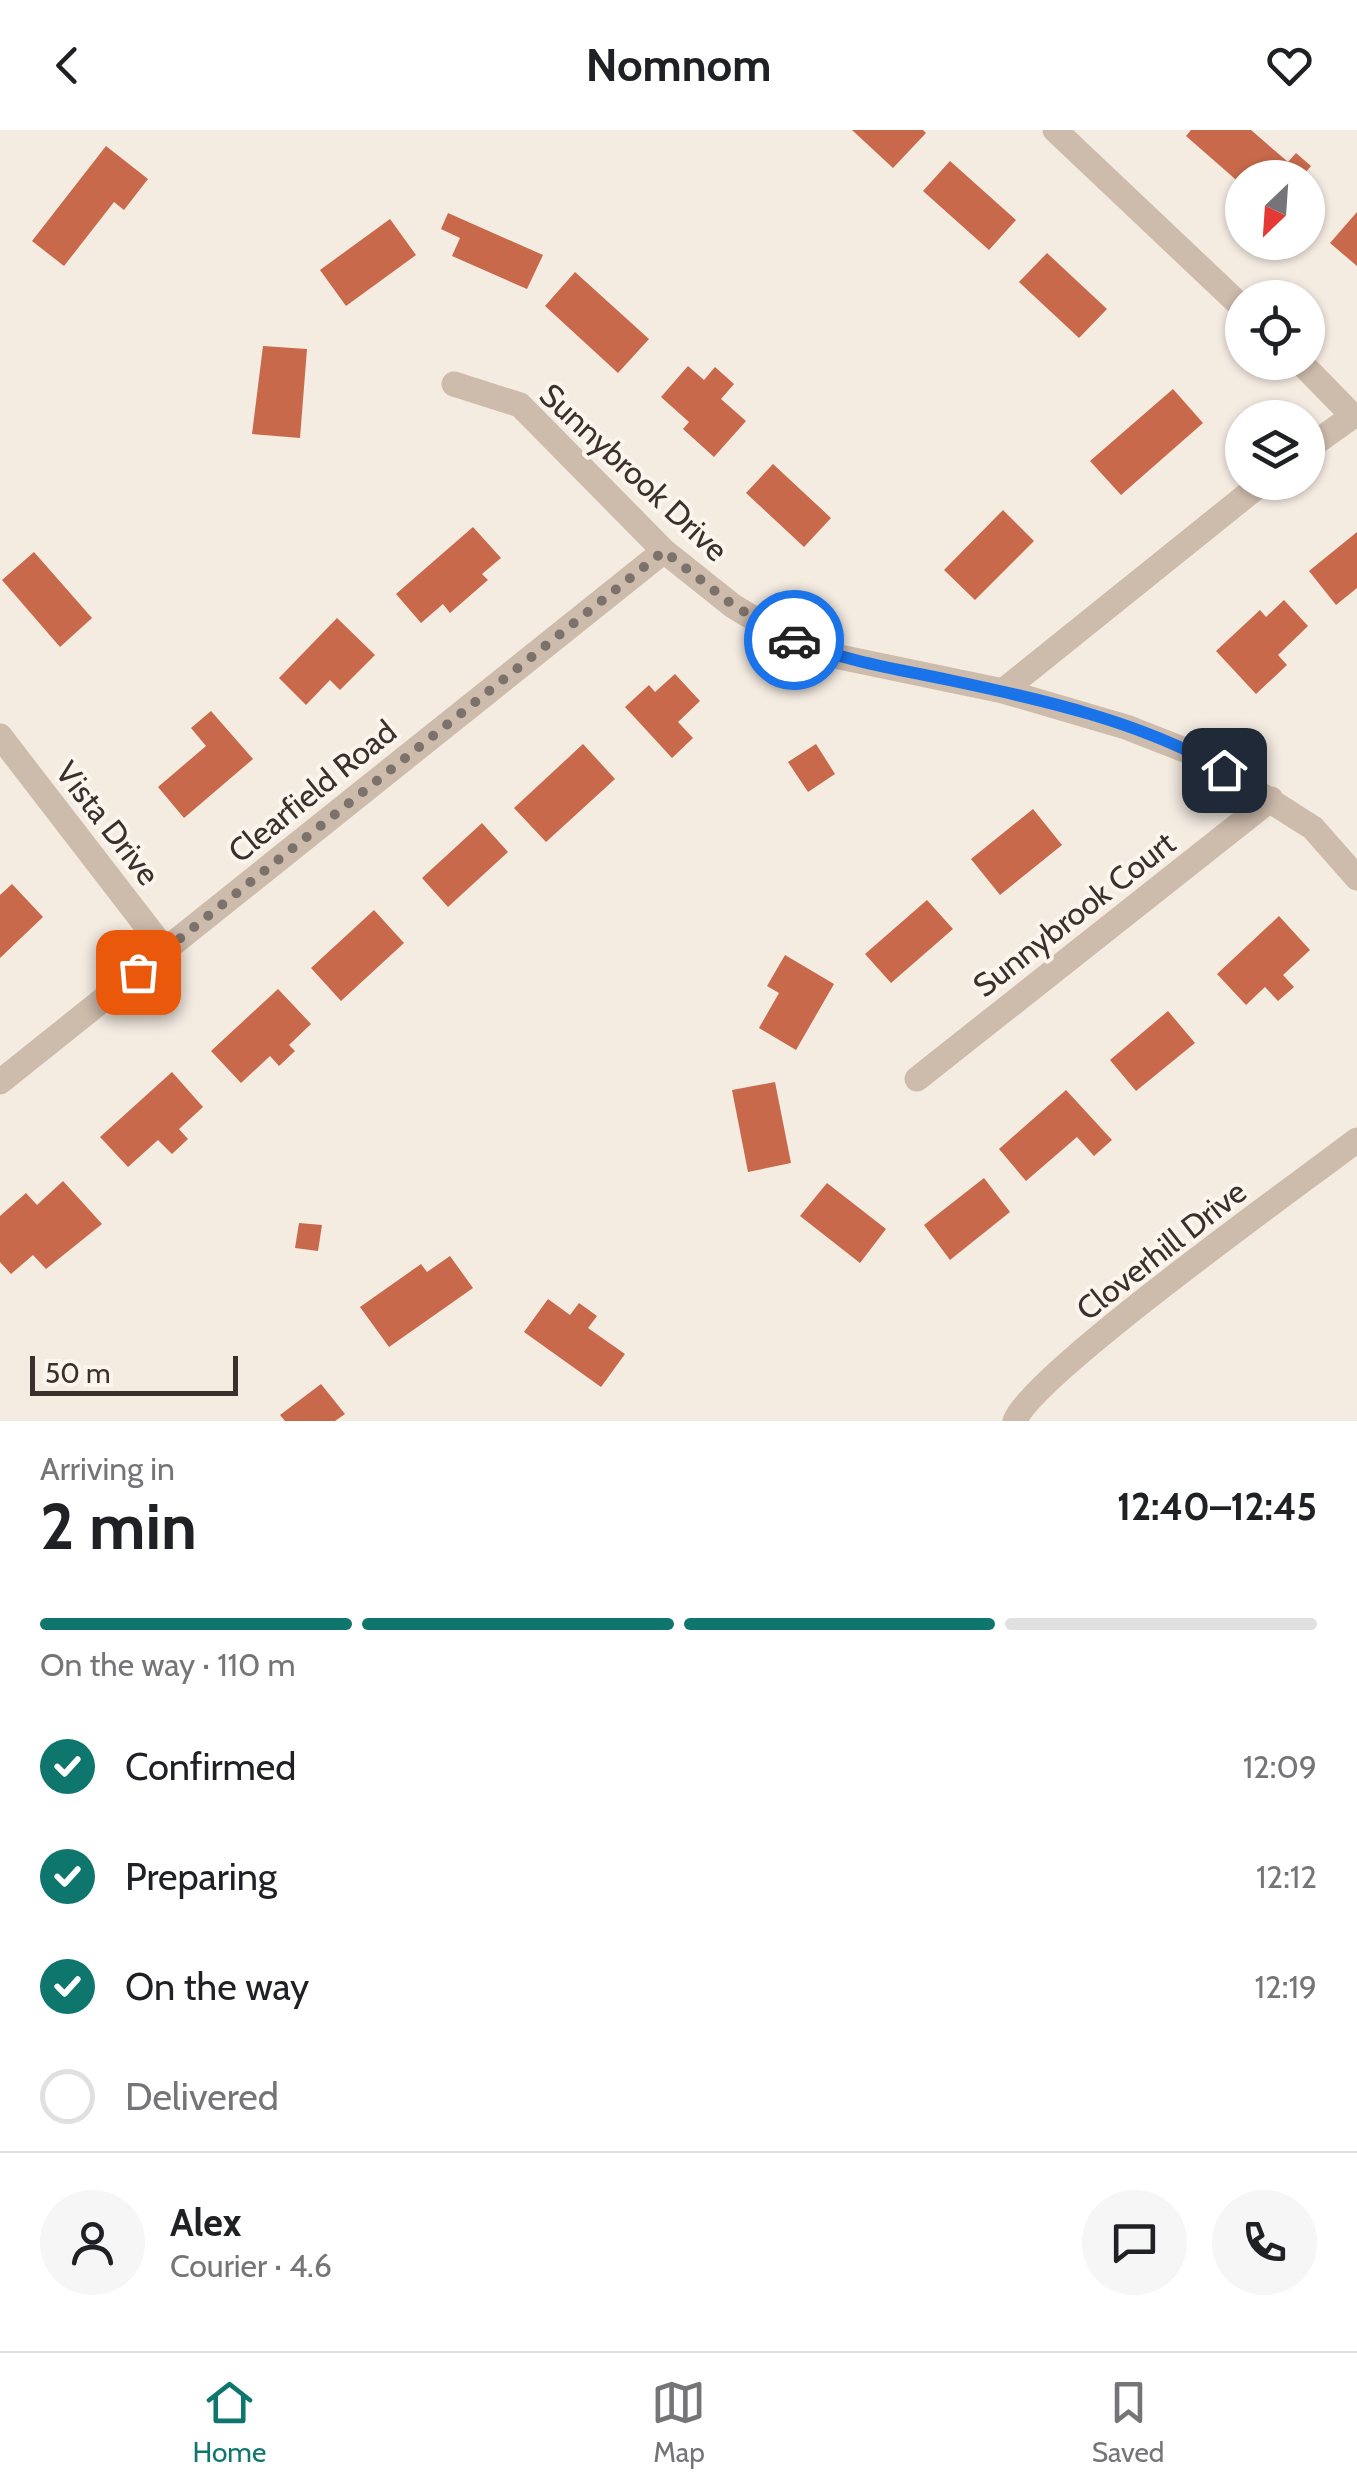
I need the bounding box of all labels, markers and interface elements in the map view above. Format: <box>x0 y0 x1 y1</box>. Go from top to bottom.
icon: back <box>40 38 95 93</box>
text: Nomnom <box>586 38 771 92</box>
icon: heart <box>1262 38 1317 93</box>
north arrow <box>1225 160 1325 260</box>
map controls <box>1225 160 1325 500</box>
button: locate <box>1225 280 1325 380</box>
street label: Sunnybrook Drive <box>532 375 736 569</box>
button: layers <box>1225 400 1325 500</box>
courier <box>744 590 844 690</box>
icon: car <box>767 613 822 668</box>
street label: Clearfield Road <box>220 712 404 870</box>
pin <box>1182 728 1267 813</box>
icon: home <box>1197 743 1252 798</box>
street label: Vista Drive <box>48 753 168 893</box>
street label: Sunnybrook Court <box>965 823 1183 1005</box>
pin <box>96 930 181 1015</box>
icon: bag <box>111 945 166 1000</box>
street label: Cloverhill Drive <box>1068 1172 1254 1328</box>
scale bar <box>30 1351 238 1396</box>
text: 50 m <box>45 1356 111 1390</box>
text: Arriving in <box>40 1449 175 1488</box>
text: 12:40–12:45 <box>1117 1483 1317 1530</box>
text: 2 min <box>40 1486 197 1565</box>
text: On the way · 110 m <box>40 1645 296 1684</box>
icon: check <box>40 1739 95 1794</box>
text: Confirmed <box>125 1743 296 1790</box>
text: 12:09 <box>1243 1747 1317 1786</box>
icon: check <box>40 1849 95 1904</box>
text: Preparing <box>125 1853 277 1900</box>
text: 12:12 <box>1256 1857 1317 1896</box>
icon: check <box>40 1959 95 2014</box>
text: On the way <box>125 1963 309 2010</box>
text: 12:19 <box>1255 1967 1317 2006</box>
text: Delivered <box>125 2073 279 2120</box>
button: person <box>40 2190 145 2295</box>
button: chat <box>1082 2190 1187 2295</box>
button: phone <box>1212 2190 1317 2295</box>
text: Alex <box>170 2199 241 2246</box>
text: Courier · 4.6 <box>170 2246 332 2285</box>
tab: Home <box>193 2375 266 2469</box>
tab: Map <box>651 2375 706 2469</box>
tab: Saved <box>1092 2375 1164 2469</box>

